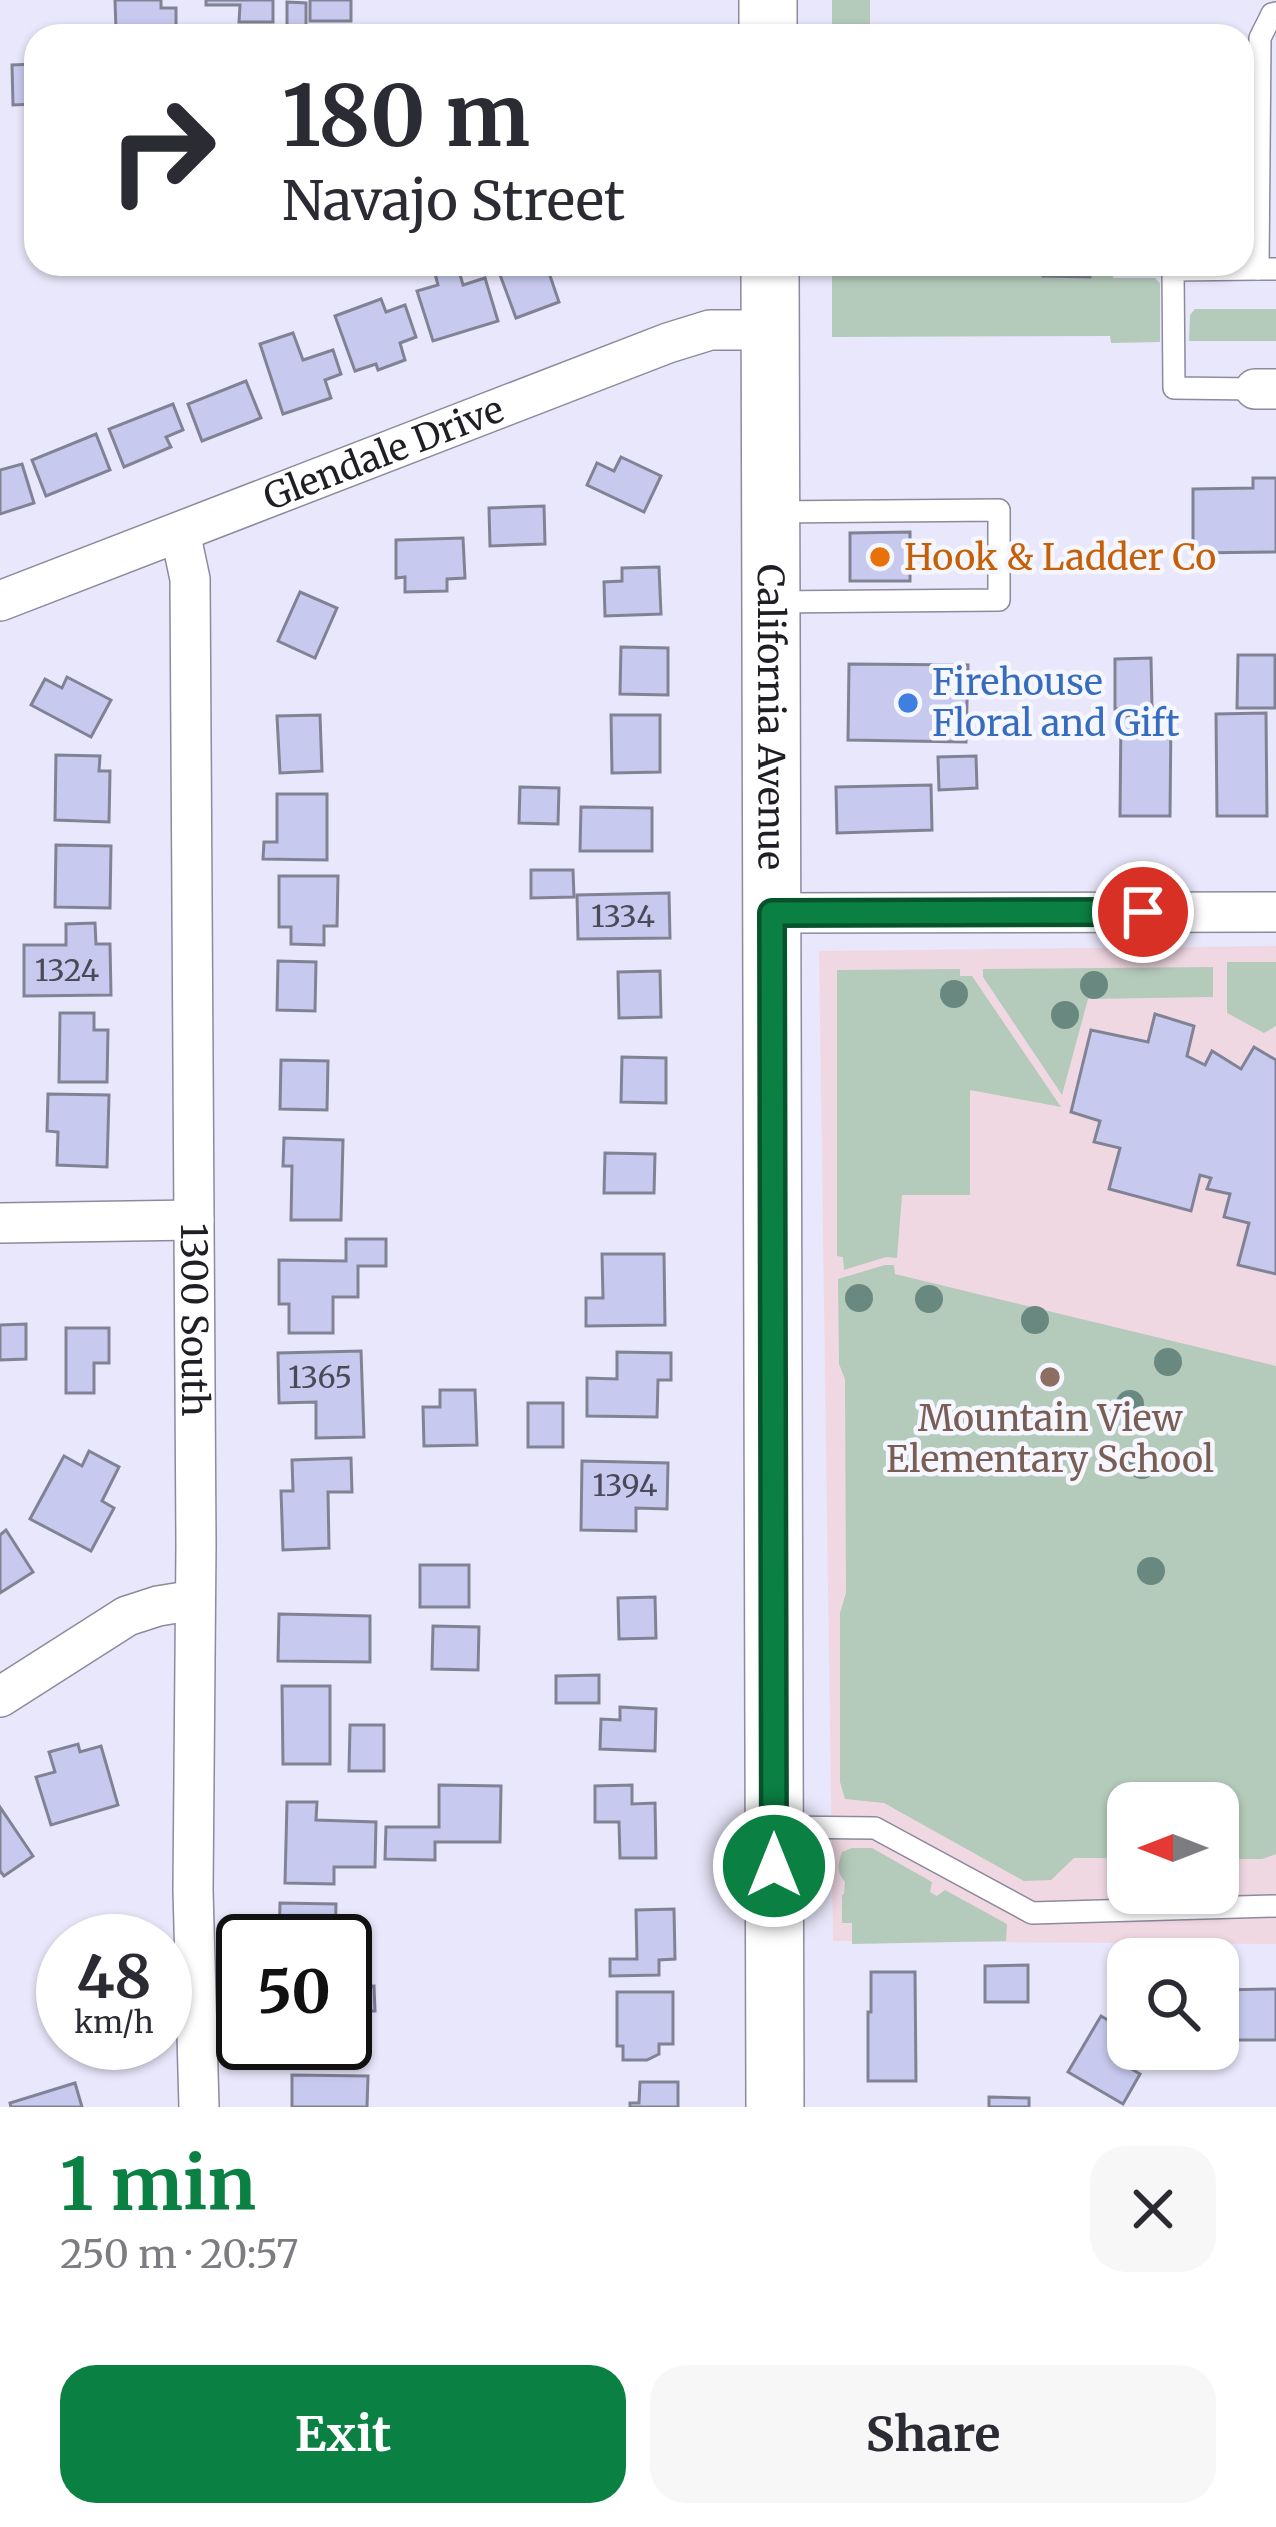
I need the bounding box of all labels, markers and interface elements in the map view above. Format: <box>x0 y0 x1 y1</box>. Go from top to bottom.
text: 180 m <box>282 63 530 169</box>
icon: right <box>84 72 240 228</box>
text: Navajo Street <box>282 167 625 235</box>
street label: Glendale Drive <box>257 386 510 520</box>
place label: Hook & Ladder Co <box>904 535 1216 580</box>
marker: Hook & Ladder Co <box>867 544 893 570</box>
street label: California Avenue <box>748 564 794 870</box>
place label: Firehouse Floral and Gift <box>932 660 1180 746</box>
marker: Firehouse Floral and Gift <box>895 690 921 716</box>
pin <box>1092 861 1194 963</box>
icon: arrive <box>1110 879 1176 945</box>
house number: 1334 <box>591 897 655 935</box>
house number: 1324 <box>35 951 99 989</box>
street label: 1300 South <box>172 1223 218 1417</box>
house number: 1365 <box>288 1358 352 1396</box>
marker: Mountain View Elementary School <box>1037 1364 1063 1390</box>
place label: Mountain View Elementary School <box>886 1396 1214 1482</box>
house number: 1394 <box>593 1466 657 1504</box>
north arrow <box>1107 1782 1239 1914</box>
map controls <box>1107 1782 1239 2070</box>
position arrow <box>711 1803 837 1929</box>
speed limit sign: 50 <box>216 1914 372 2070</box>
button: search <box>1107 1938 1239 2070</box>
text: 48 <box>76 1939 152 2014</box>
text: km/h <box>74 2003 154 2041</box>
text: 1 min <box>60 2139 256 2230</box>
button: close <box>1090 2146 1216 2272</box>
text: 250 m · 20:57 <box>60 2230 299 2279</box>
button: Exit <box>60 2365 626 2503</box>
button: Share <box>650 2365 1216 2503</box>

